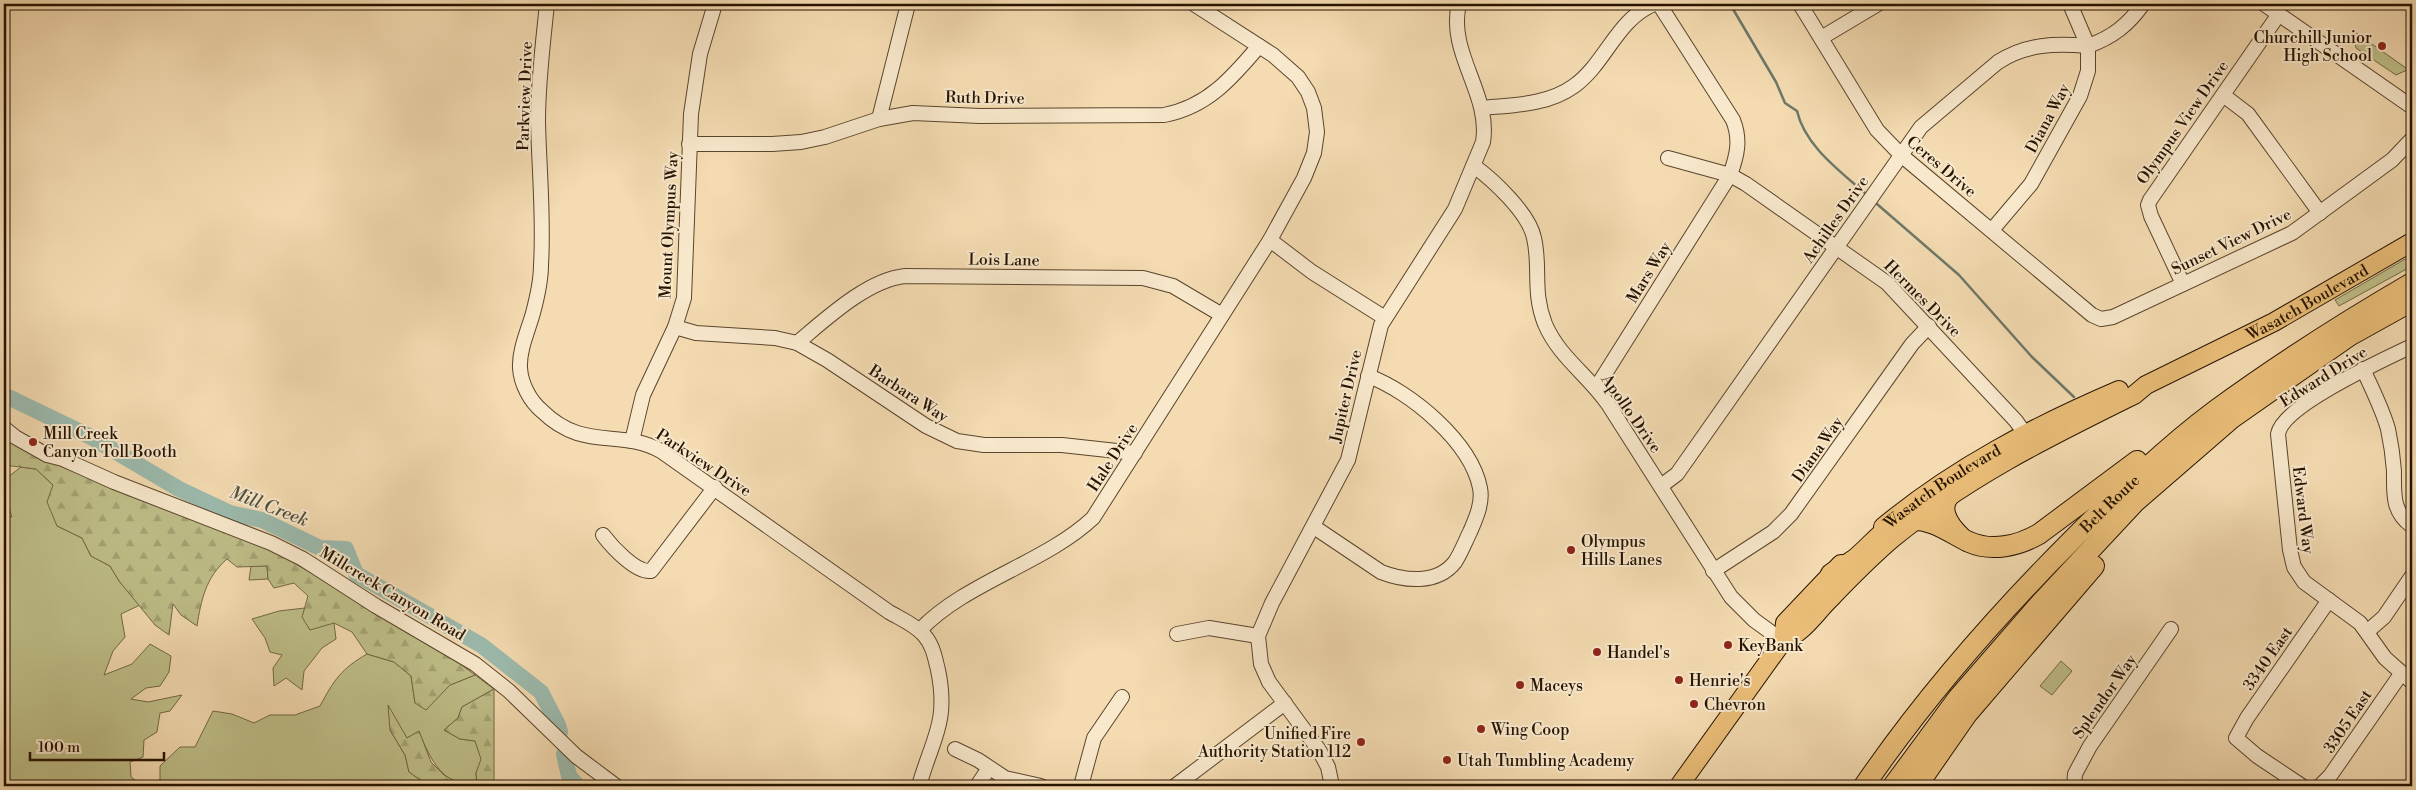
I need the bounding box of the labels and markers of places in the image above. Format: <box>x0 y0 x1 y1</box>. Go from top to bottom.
place label: Churchill Junior High School <box>2253 28 2372 66</box>
marker: Churchill Junior High School <box>2376 40 2388 52</box>
place label: Mill Creek Canyon Toll Booth <box>43 424 177 462</box>
marker: Mill Creek Canyon Toll Booth <box>27 436 39 448</box>
place label: Olympus Hills Lanes <box>1581 532 1662 570</box>
marker: Olympus Hills Lanes <box>1565 544 1577 556</box>
place label: KeyBank <box>1738 636 1804 656</box>
marker: KeyBank <box>1722 639 1734 651</box>
place label: Handel's <box>1607 643 1670 663</box>
marker: Handel's <box>1591 646 1603 658</box>
place label: Henrie's <box>1689 671 1751 691</box>
marker: Henrie's <box>1673 674 1685 686</box>
place label: Maceys <box>1530 676 1583 696</box>
marker: Maceys <box>1514 679 1526 691</box>
place label: Chevron <box>1704 695 1766 715</box>
marker: Chevron <box>1688 698 1700 710</box>
place label: Wing Coop <box>1490 720 1570 740</box>
marker: Wing Coop <box>1475 723 1487 735</box>
place label: Unified Fire Authority Station 112 <box>1197 724 1351 762</box>
marker: Unified Fire Authority Station 112 <box>1355 736 1367 748</box>
place label: Utah Tumbling Academy <box>1457 751 1634 771</box>
marker: Utah Tumbling Academy <box>1441 754 1453 766</box>

